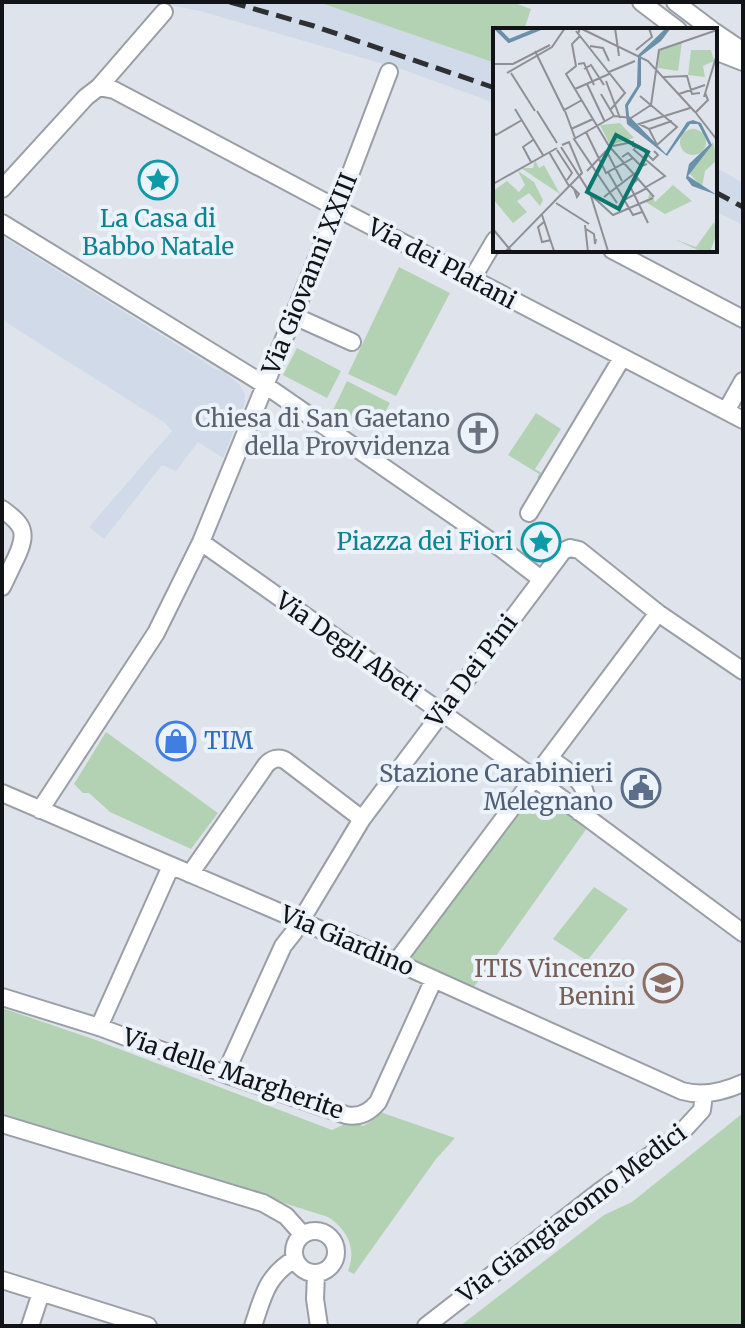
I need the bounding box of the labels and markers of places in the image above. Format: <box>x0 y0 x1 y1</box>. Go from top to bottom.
place icon: La Casa di Babbo Natale <box>137 159 179 201</box>
place label: La Casa di Babbo Natale <box>82 203 234 262</box>
place label: Chiesa di San Gaetano della Provvidenza <box>195 403 450 462</box>
church icon: Chiesa di San Gaetano della Provvidenza <box>457 412 499 454</box>
place icon: Piazza dei Fiori <box>520 521 562 563</box>
place label: Piazza dei Fiori <box>337 526 513 557</box>
shop icon: TIM <box>155 720 197 762</box>
place label: TIM <box>204 725 254 756</box>
place label: Stazione Carabinieri Melegnano <box>379 758 613 817</box>
public building icon: Stazione Carabinieri Melegnano <box>620 767 662 809</box>
place label: ITIS Vincenzo Benini <box>474 953 635 1012</box>
school or university icon: ITIS Vincenzo Benini <box>642 962 684 1004</box>

